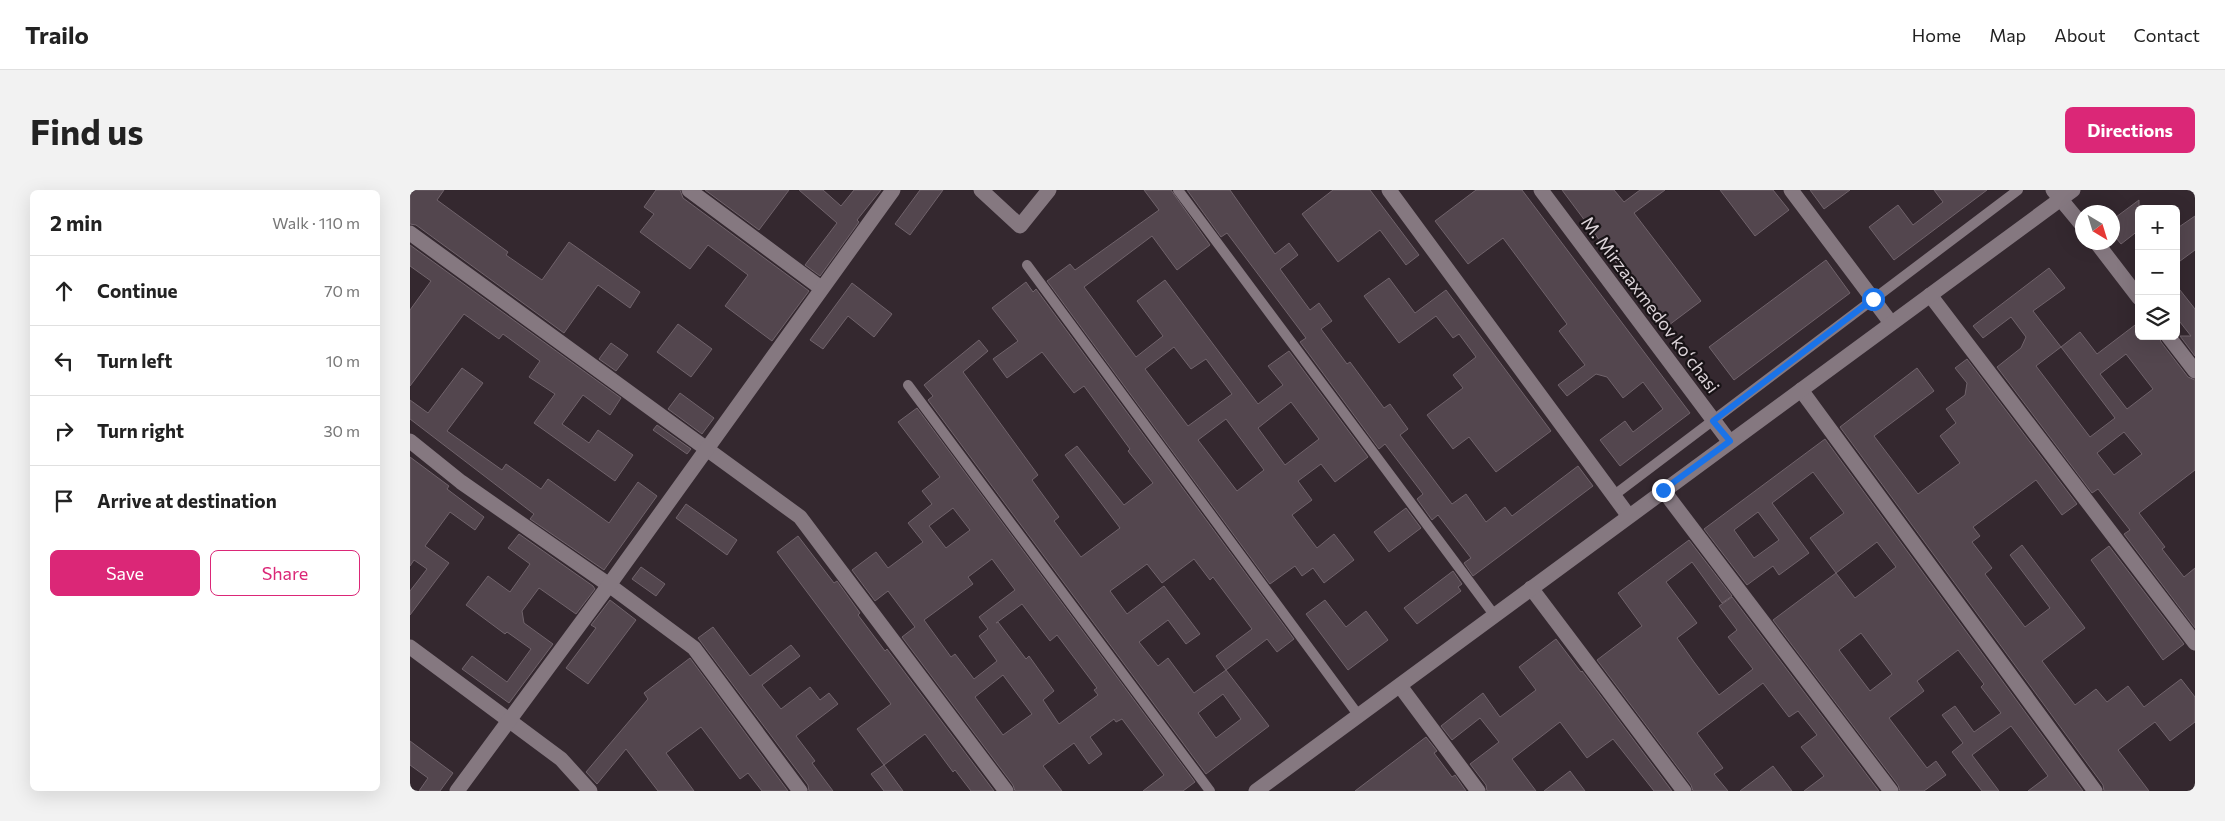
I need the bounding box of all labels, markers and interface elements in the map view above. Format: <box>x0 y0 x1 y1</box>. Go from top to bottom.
text: Trailo <box>25 20 89 49</box>
text: Home <box>1912 24 1961 46</box>
text: Map <box>1989 24 2026 46</box>
text: About <box>2054 24 2106 46</box>
text: Contact <box>2134 24 2200 46</box>
button: Directions <box>2065 107 2195 153</box>
text: Find us <box>30 109 144 152</box>
north arrow <box>2075 205 2120 250</box>
map controls <box>2135 205 2180 340</box>
button: + <box>2135 205 2180 250</box>
text: 2 min <box>50 210 102 235</box>
street label: M. Mirzaaxmedov koʻchasi <box>1577 212 1724 397</box>
text: Walk · 110 m <box>272 213 360 232</box>
button: − <box>2135 250 2180 295</box>
icon: ahead <box>50 277 78 305</box>
text: Continue <box>97 279 177 302</box>
text: 70 m <box>324 281 360 300</box>
route start <box>1862 288 1885 311</box>
button: layers <box>2135 295 2180 340</box>
icon: left <box>50 347 78 375</box>
text: Turn left <box>97 349 172 372</box>
text: 10 m <box>326 351 360 370</box>
icon: right <box>50 417 78 445</box>
text: Turn right <box>97 419 184 442</box>
text: 30 m <box>323 421 360 440</box>
route end <box>1652 479 1675 502</box>
icon: arrive <box>50 487 78 515</box>
text: Arrive at destination <box>97 489 277 512</box>
button: Save <box>50 550 200 596</box>
button: Share <box>210 550 360 596</box>

